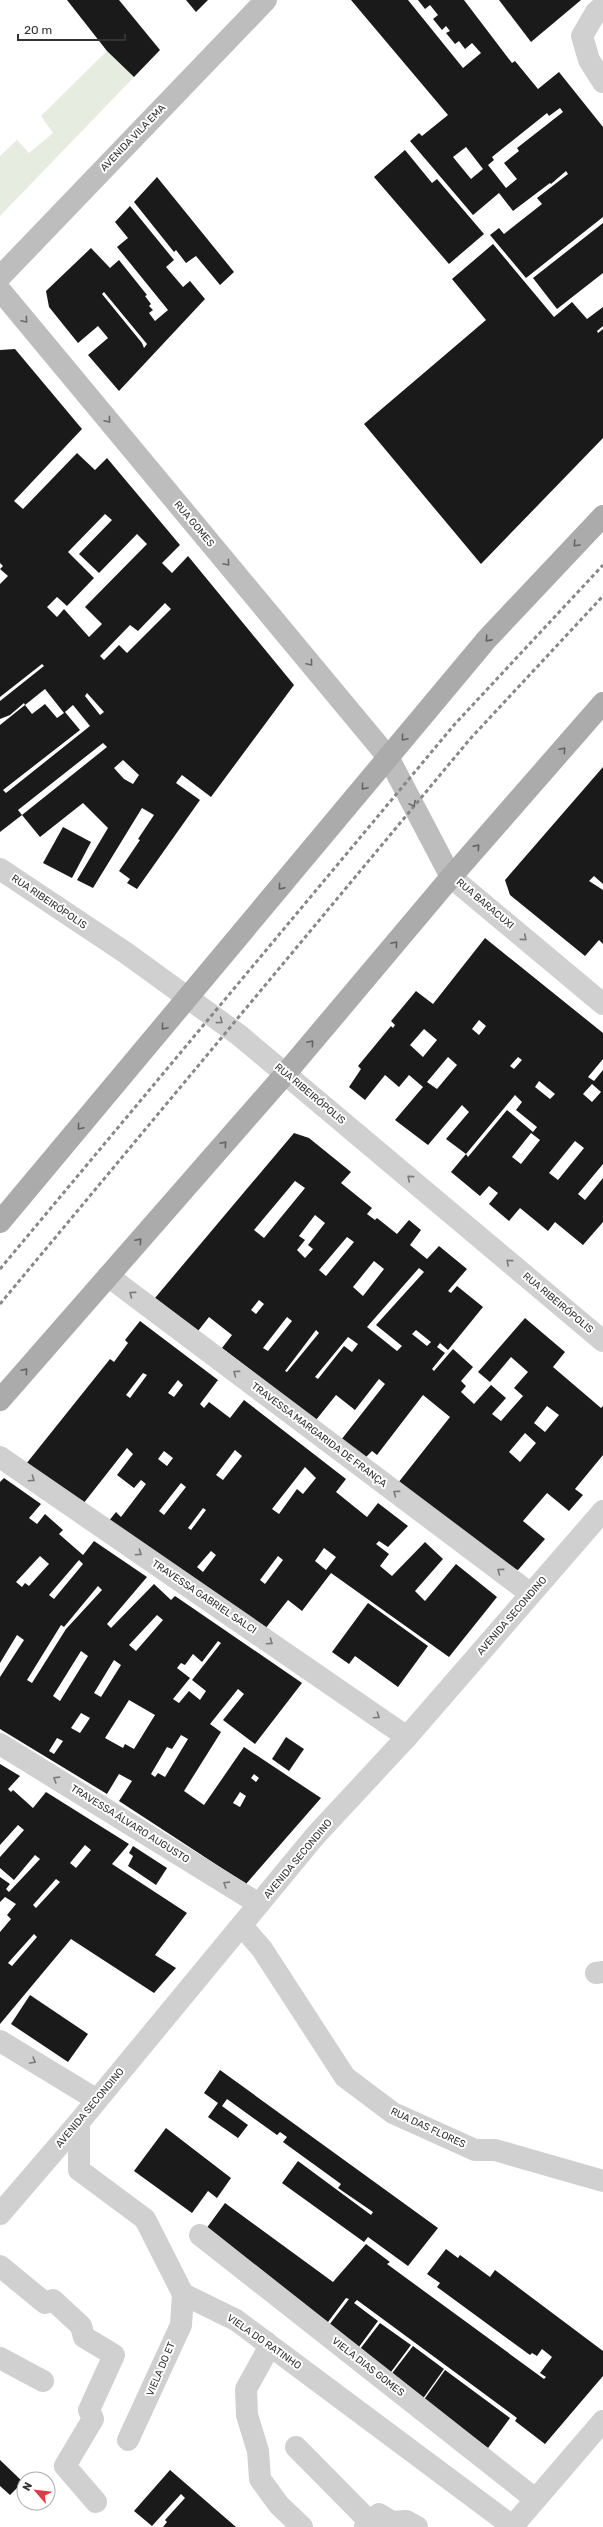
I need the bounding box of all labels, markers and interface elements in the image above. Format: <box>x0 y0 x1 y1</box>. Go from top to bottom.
scale bar <box>18 16 125 42</box>
text: 20 m <box>24 23 52 37</box>
street label: AVENIDA VILA EMA <box>98 102 168 174</box>
one-way arrow <box>20 316 27 323</box>
one-way arrow <box>104 415 111 423</box>
street label: RUA GOMES <box>171 499 217 549</box>
one-way arrow <box>574 539 581 547</box>
one-way arrow <box>223 558 230 566</box>
one-way arrow <box>485 634 492 642</box>
one-way arrow <box>306 658 313 666</box>
one-way arrow <box>401 734 408 741</box>
one-way arrow <box>558 747 565 754</box>
one-way arrow <box>361 782 368 789</box>
one-way arrow <box>408 800 416 807</box>
one-way arrow <box>473 845 480 852</box>
street label: RUA RIBEIRÓPOLIS <box>9 872 89 932</box>
street label: RUA BARACUXI <box>454 876 516 932</box>
one-way arrow <box>278 882 285 890</box>
one-way arrow <box>520 933 527 940</box>
one-way arrow <box>390 941 397 948</box>
one-way arrow <box>216 1016 223 1023</box>
one-way arrow <box>161 1023 168 1030</box>
one-way arrow <box>307 1041 314 1048</box>
street label: RUA RIBEIRÓPOLIS <box>272 1061 348 1127</box>
one-way arrow <box>78 1122 85 1129</box>
one-way arrow <box>220 1141 227 1148</box>
one-way arrow <box>407 1175 415 1183</box>
one-way arrow <box>134 1238 141 1246</box>
one-way arrow <box>506 1259 514 1267</box>
street label: RUA RIBEIRÓPOLIS <box>520 1270 596 1336</box>
one-way arrow <box>130 1292 137 1299</box>
one-way arrow <box>21 1368 28 1375</box>
one-way arrow <box>233 1370 240 1377</box>
street label: TRAVESSA MARGARIDA DE FRANÇA <box>249 1380 389 1490</box>
one-way arrow <box>28 1474 35 1482</box>
one-way arrow <box>393 1490 400 1498</box>
one-way arrow <box>135 1548 142 1555</box>
street label: TRAVESSA GABRIEL SALCI <box>150 1558 258 1636</box>
one-way arrow <box>497 1569 504 1576</box>
street label: AVENIDA SECONDINO <box>475 1574 550 1658</box>
one-way arrow <box>265 1637 272 1644</box>
one-way arrow <box>373 1711 380 1719</box>
one-way arrow <box>53 1776 60 1783</box>
street label: TRAVESSA ÁLVARO AUGUSTO <box>68 1782 192 1866</box>
street label: AVENIDA SECONDINO <box>261 1817 335 1901</box>
one-way arrow <box>223 1881 230 1888</box>
one-way arrow <box>29 2056 36 2064</box>
street label: AVENIDA SECONDINO <box>53 2066 127 2150</box>
street label: RUA DAS FLORES <box>389 2105 467 2151</box>
street label: VIELA DO RATINHO <box>225 2312 304 2372</box>
street label: VIELA DIAS GOMES <box>329 2335 407 2399</box>
street label: VIELA DO ET <box>144 2340 178 2398</box>
north arrow <box>16 2471 56 2511</box>
text: N <box>20 2480 35 2493</box>

